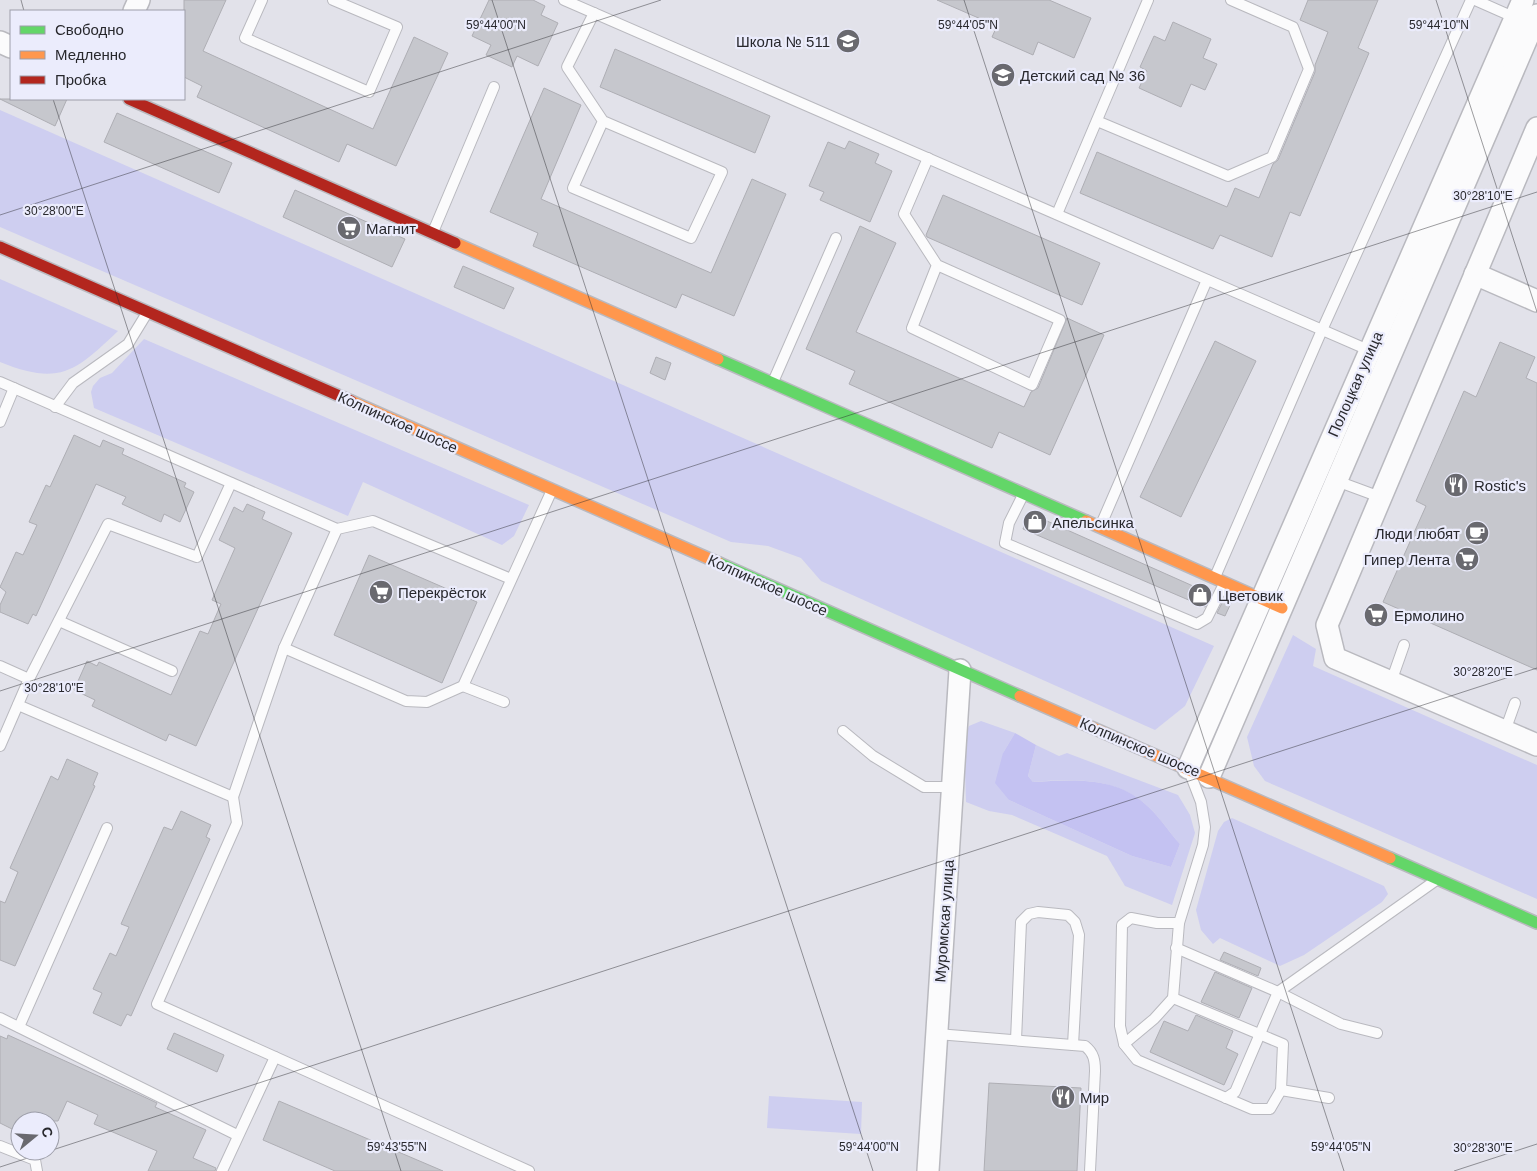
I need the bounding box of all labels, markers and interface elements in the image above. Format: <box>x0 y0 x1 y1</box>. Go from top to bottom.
legend <box>10 10 185 100</box>
text: 59°44'00"N <box>466 18 526 32</box>
text: 59°44'05"N <box>938 18 998 32</box>
text: 59°44'10"N <box>1409 18 1469 32</box>
text: Свободно <box>55 21 124 38</box>
school or university icon: Школа № 511 <box>835 28 861 54</box>
place label: Школа № 511 <box>736 33 830 50</box>
text: Медленно <box>55 46 126 63</box>
school or university icon: Детский сад № 36 <box>990 62 1016 88</box>
place label: Детский сад № 36 <box>1020 67 1145 84</box>
text: Пробка <box>55 71 107 88</box>
text: 30°28'10"E <box>1453 189 1513 203</box>
text: 30°28'00"E <box>24 204 84 218</box>
supermarket icon: Магнит <box>336 215 362 241</box>
place label: Магнит <box>366 220 416 237</box>
street label: Полоцкая улица <box>1324 328 1386 439</box>
street label: Колпинское шоссе <box>336 388 460 456</box>
restaurant icon: Rostic's <box>1443 472 1469 498</box>
place label: Rostic's <box>1474 477 1526 494</box>
shop icon: Апельсинка <box>1022 509 1048 535</box>
place label: Апельсинка <box>1052 514 1135 531</box>
cafe icon: Люди любят <box>1464 520 1490 546</box>
place label: Люди любят <box>1375 525 1460 542</box>
supermarket icon: Гипер Лента <box>1454 546 1480 572</box>
street label: Колпинское шоссе <box>706 551 830 619</box>
place label: Гипер Лента <box>1364 551 1451 568</box>
supermarket icon: Перекрёсток <box>368 579 394 605</box>
shop icon: Цветовик <box>1187 582 1213 608</box>
place label: Перекрёсток <box>398 584 487 601</box>
place label: Цветовик <box>1218 587 1283 604</box>
supermarket icon: Ермолино <box>1363 602 1389 628</box>
place label: Ермолино <box>1394 607 1464 624</box>
text: 30°28'20"E <box>1453 665 1513 679</box>
text: 30°28'10"E <box>24 681 84 695</box>
street label: Колпинское шоссе <box>1077 714 1203 780</box>
street label: Муромская улица <box>931 858 957 983</box>
restaurant icon: Мир <box>1050 1084 1076 1110</box>
place label: Мир <box>1080 1089 1109 1106</box>
north arrow <box>10 1111 60 1161</box>
text: С <box>38 1125 57 1139</box>
text: 59°43'55"N <box>367 1140 427 1154</box>
text: 59°44'00"N <box>839 1140 899 1154</box>
text: 59°44'05"N <box>1311 1140 1371 1154</box>
text: 30°28'30"E <box>1453 1141 1513 1155</box>

